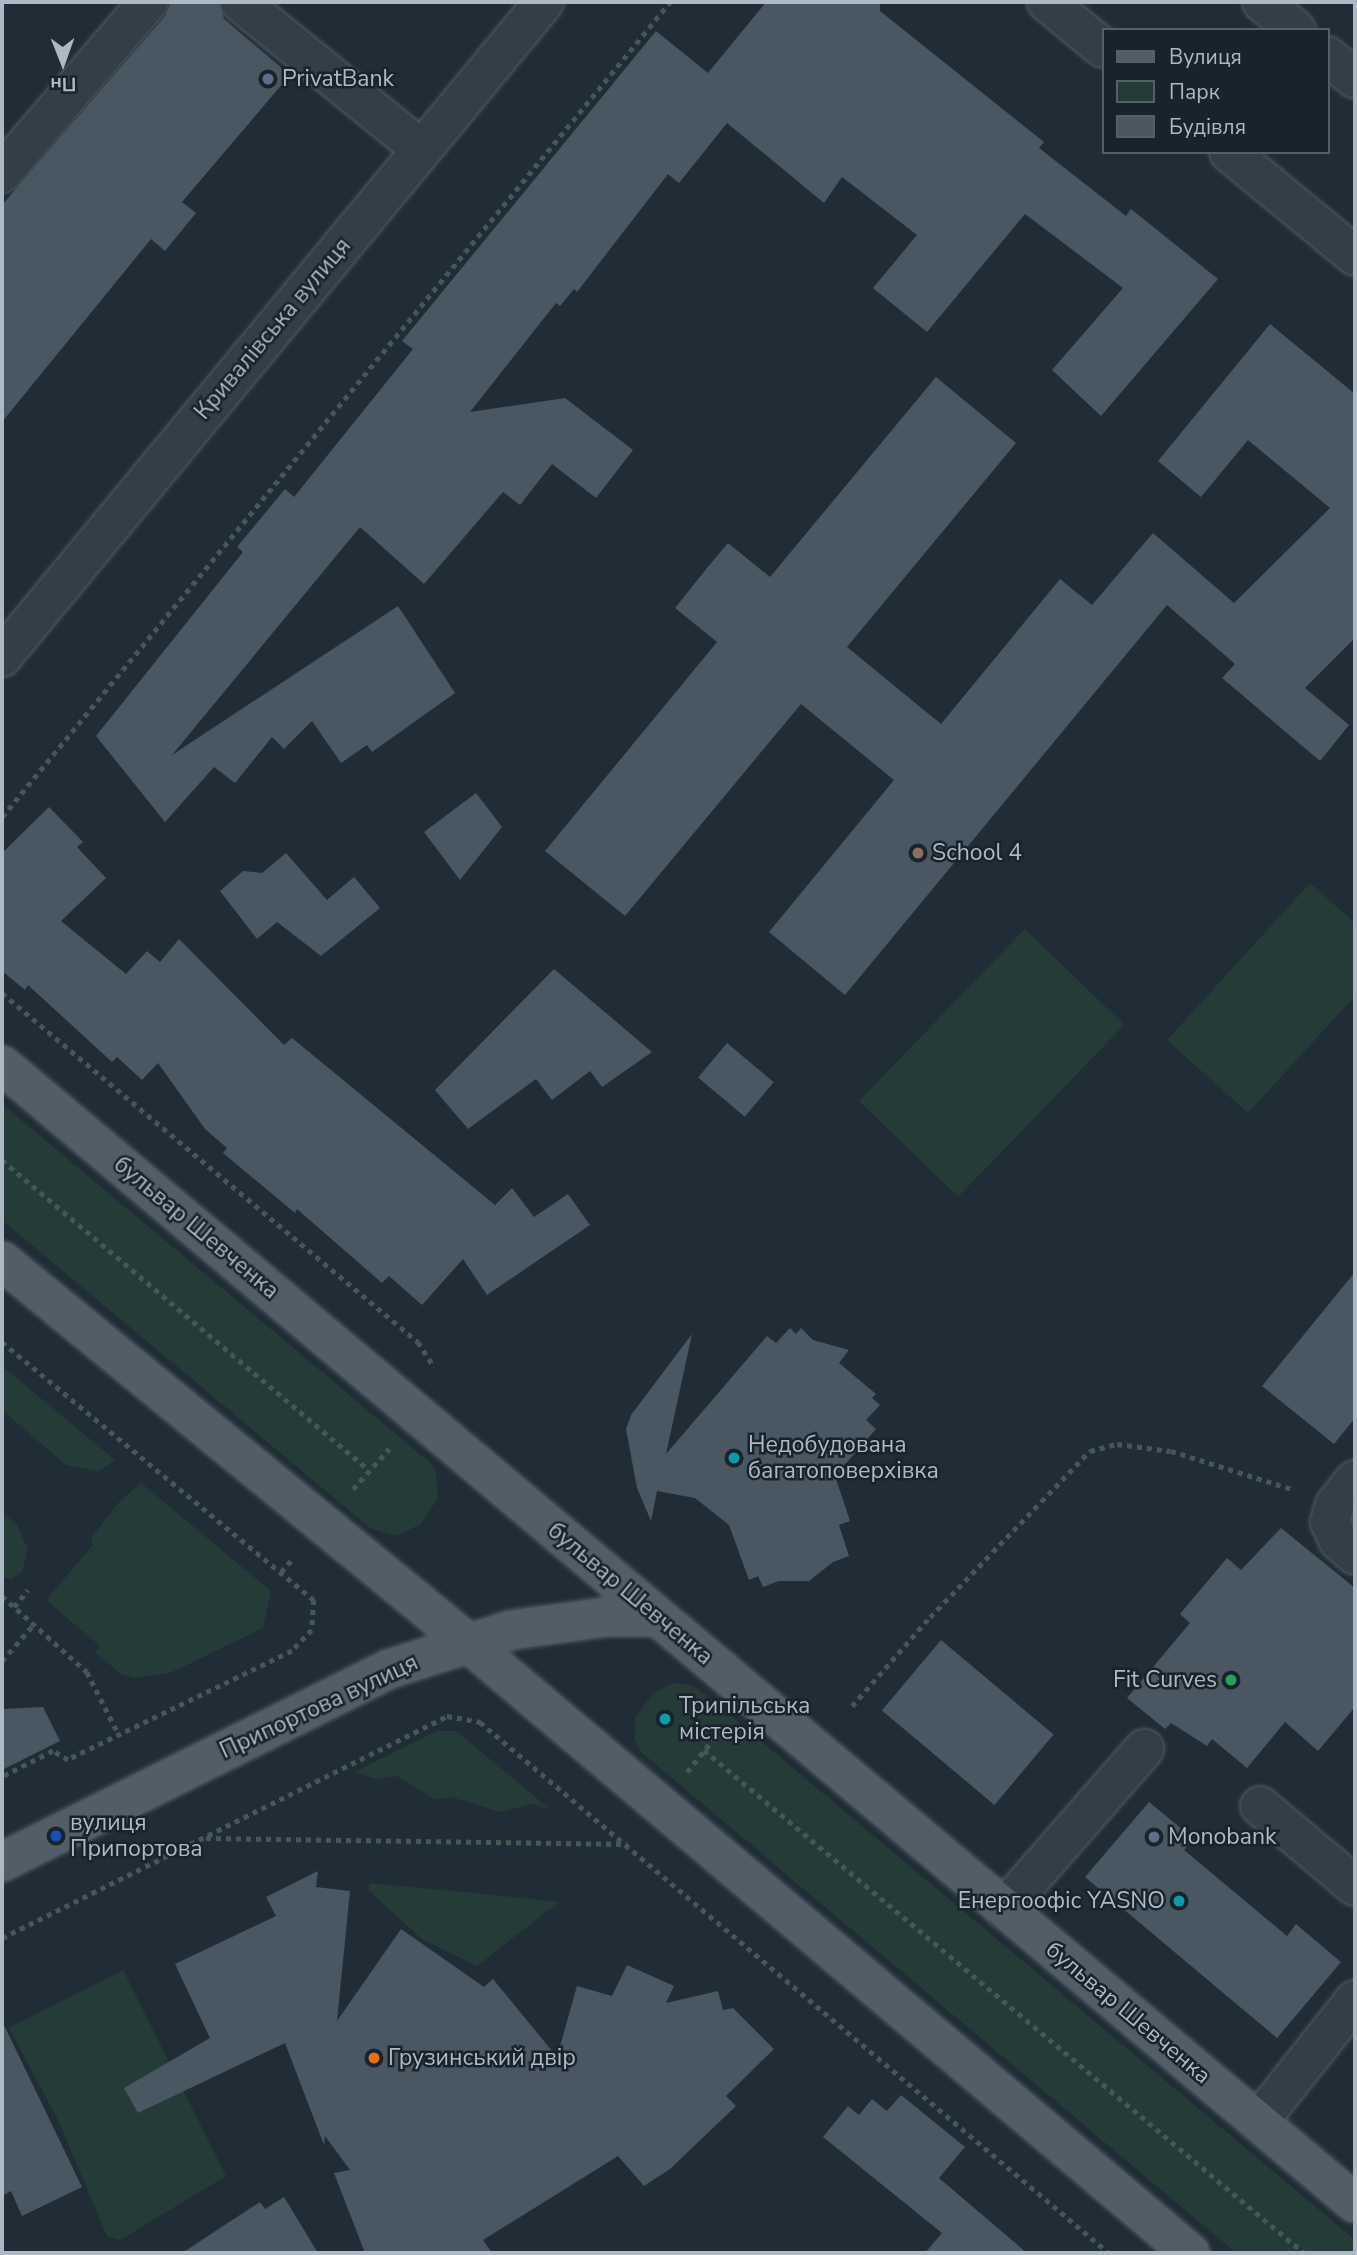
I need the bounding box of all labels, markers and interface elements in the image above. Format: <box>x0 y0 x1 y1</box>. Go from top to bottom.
north arrow <box>28 28 98 98</box>
legend <box>1102 28 1329 154</box>
text: Вулиця <box>1169 43 1242 71</box>
place label: PrivatBank <box>282 65 394 93</box>
text: Пн <box>50 71 77 97</box>
marker: PrivatBank <box>260 71 276 87</box>
text: Парк <box>1169 78 1220 106</box>
text: Будівля <box>1169 113 1246 141</box>
street label: Кривалівська вулиця <box>189 233 357 425</box>
place label: School 4 <box>932 839 1022 867</box>
marker: School 4 <box>910 845 926 861</box>
street label: бульвар Шевченка <box>108 1151 284 1305</box>
place label: Недобудована багатоповерхівка <box>748 1431 939 1485</box>
marker: Недобудована багатоповерхівка <box>726 1450 742 1466</box>
street label: бульвар Шевченка <box>542 1517 718 1671</box>
street label: Припортова вулиця <box>216 1649 422 1765</box>
place label: Fit Curves <box>1113 1666 1217 1694</box>
marker: Fit Curves <box>1223 1672 1239 1688</box>
place label: Трипільська містерія <box>679 1692 810 1746</box>
marker: Трипільська містерія <box>657 1711 673 1727</box>
place label: вулиця Припортова <box>70 1809 203 1863</box>
place label: Monobank <box>1168 1823 1276 1851</box>
marker: вулиця Припортова <box>48 1828 64 1844</box>
marker: Monobank <box>1146 1829 1162 1845</box>
place label: Енергоофіс YASNO <box>958 1887 1165 1915</box>
marker: Енергоофіс YASNO <box>1171 1893 1187 1909</box>
street label: бульвар Шевченка <box>1040 1936 1216 2090</box>
place label: Грузинський двір <box>388 2044 576 2072</box>
marker: Грузинський двір <box>366 2050 382 2066</box>

